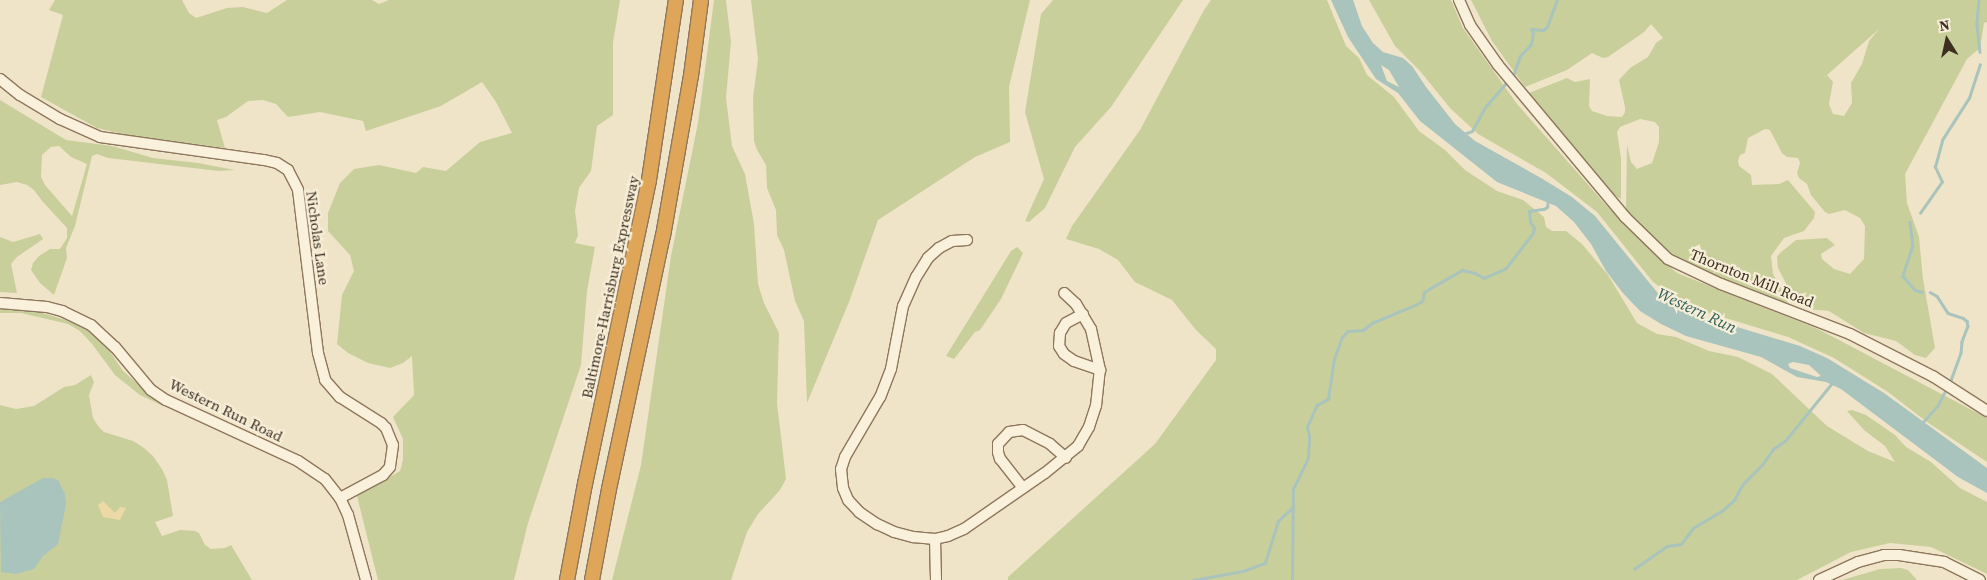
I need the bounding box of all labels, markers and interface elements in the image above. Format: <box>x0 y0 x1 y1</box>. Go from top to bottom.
text: N <box>1938 14 1951 36</box>
north arrow <box>1922 15 1972 65</box>
street label: Baltimore-Harrisburg Expressway <box>578 174 642 400</box>
street label: Nicholas Lane <box>302 190 334 286</box>
street label: Thornton Mill Road <box>1688 245 1816 311</box>
water label: Western Run <box>1654 283 1740 337</box>
street label: Western Run Road <box>166 375 286 445</box>

